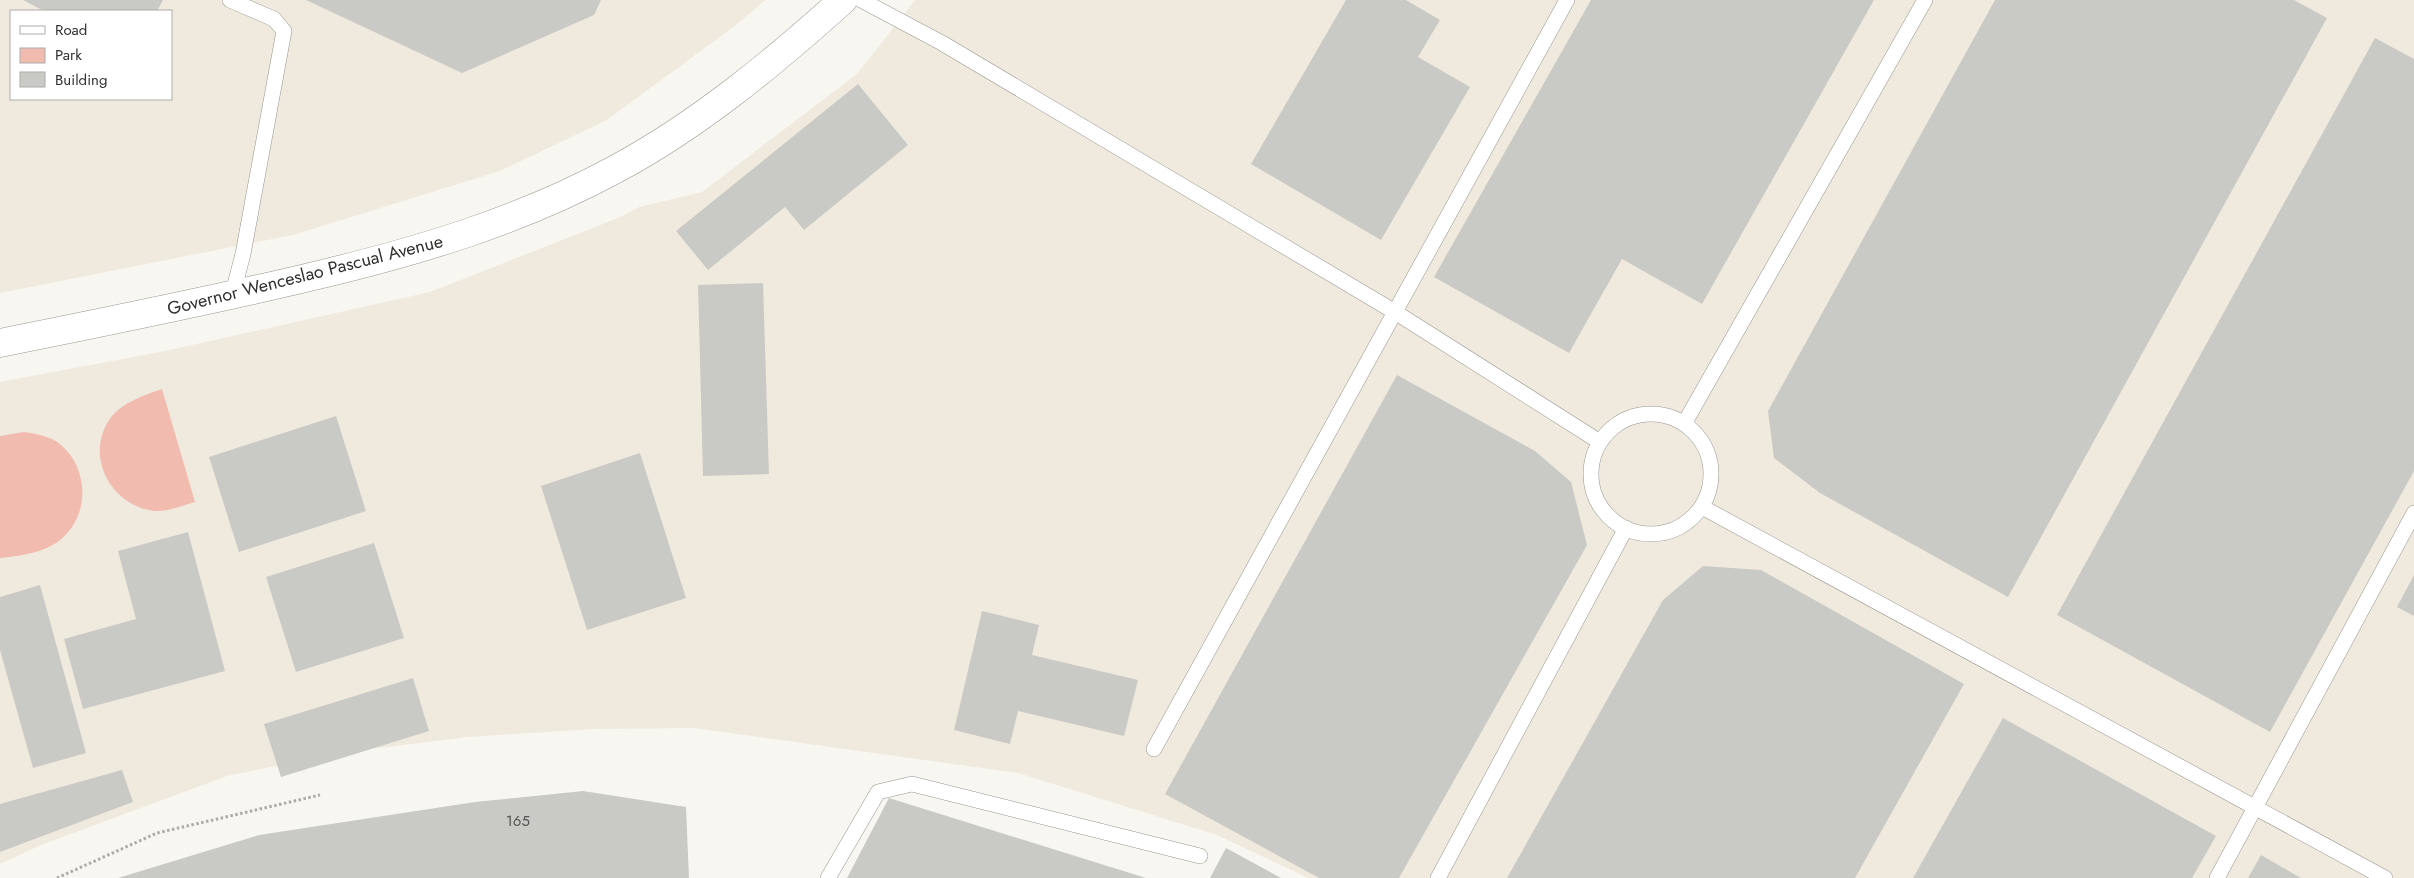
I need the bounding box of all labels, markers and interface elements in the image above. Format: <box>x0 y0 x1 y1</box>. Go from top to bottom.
legend <box>10 10 172 100</box>
text: Road <box>55 19 87 41</box>
text: Park <box>55 44 82 66</box>
text: Building <box>55 69 107 91</box>
street label: Governor Wenceslao Pascual Avenue <box>164 228 446 322</box>
house number: 165 <box>506 810 530 832</box>

